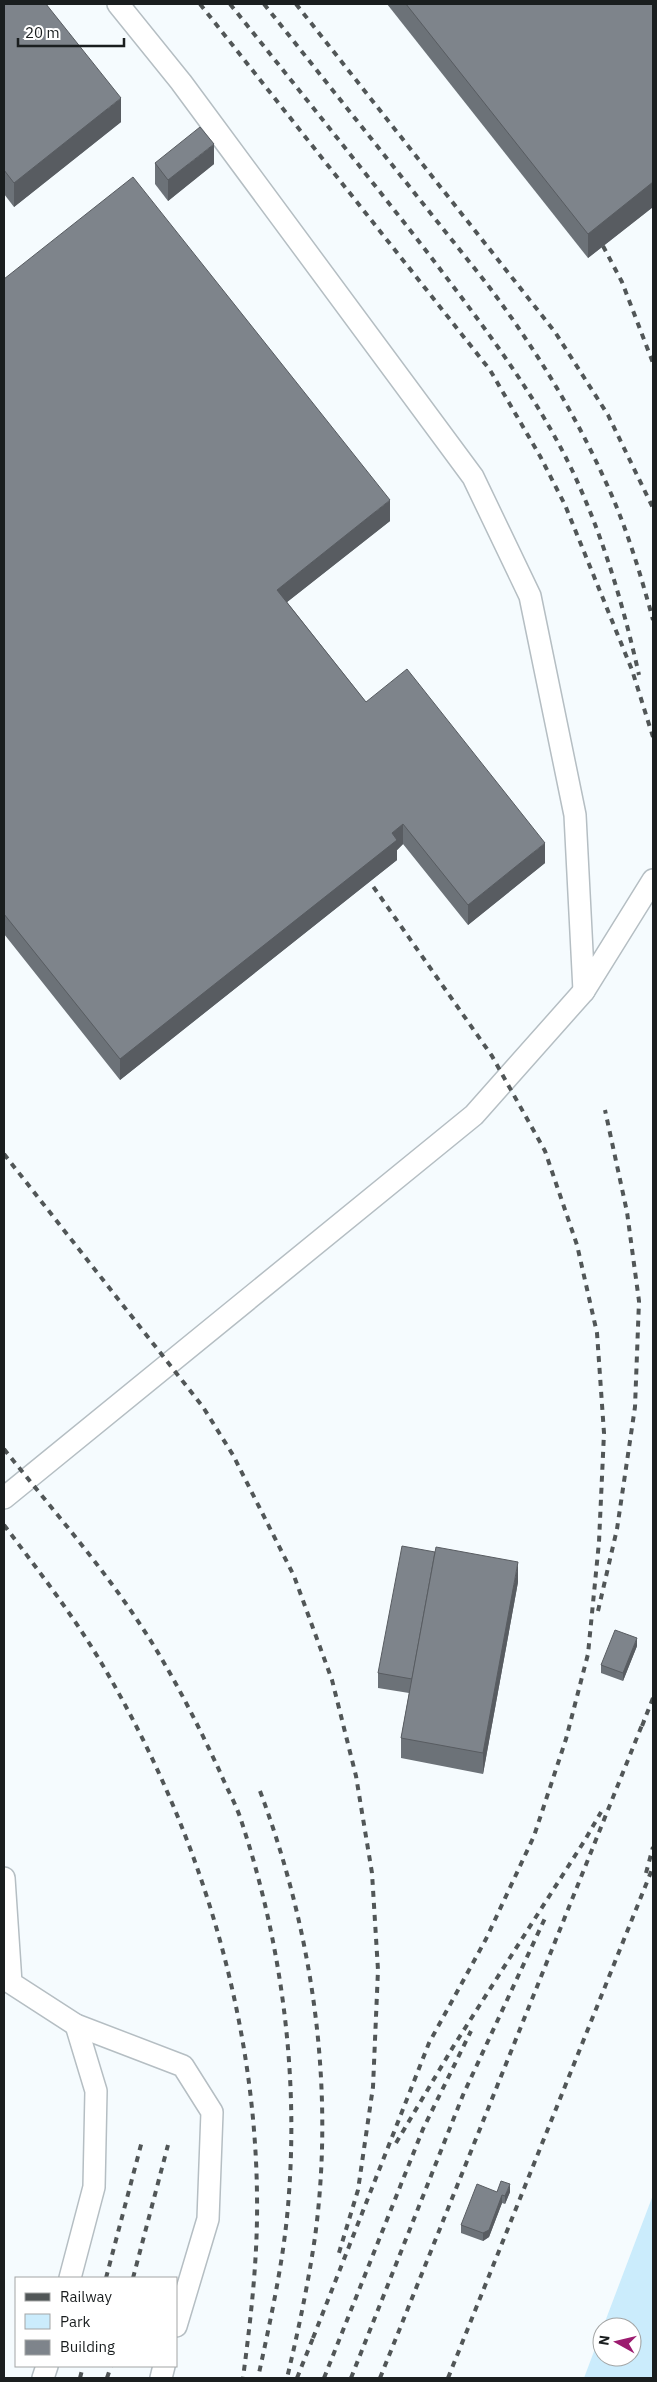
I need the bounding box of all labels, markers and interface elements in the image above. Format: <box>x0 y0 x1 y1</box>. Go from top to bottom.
scale bar <box>18 15 124 47</box>
text: 20 m <box>25 23 60 42</box>
legend <box>15 2277 178 2367</box>
text: Railway <box>60 2287 113 2306</box>
text: Park <box>60 2312 90 2331</box>
north arrow <box>592 2317 642 2367</box>
text: N <box>595 2334 614 2346</box>
text: Building <box>60 2337 115 2356</box>

